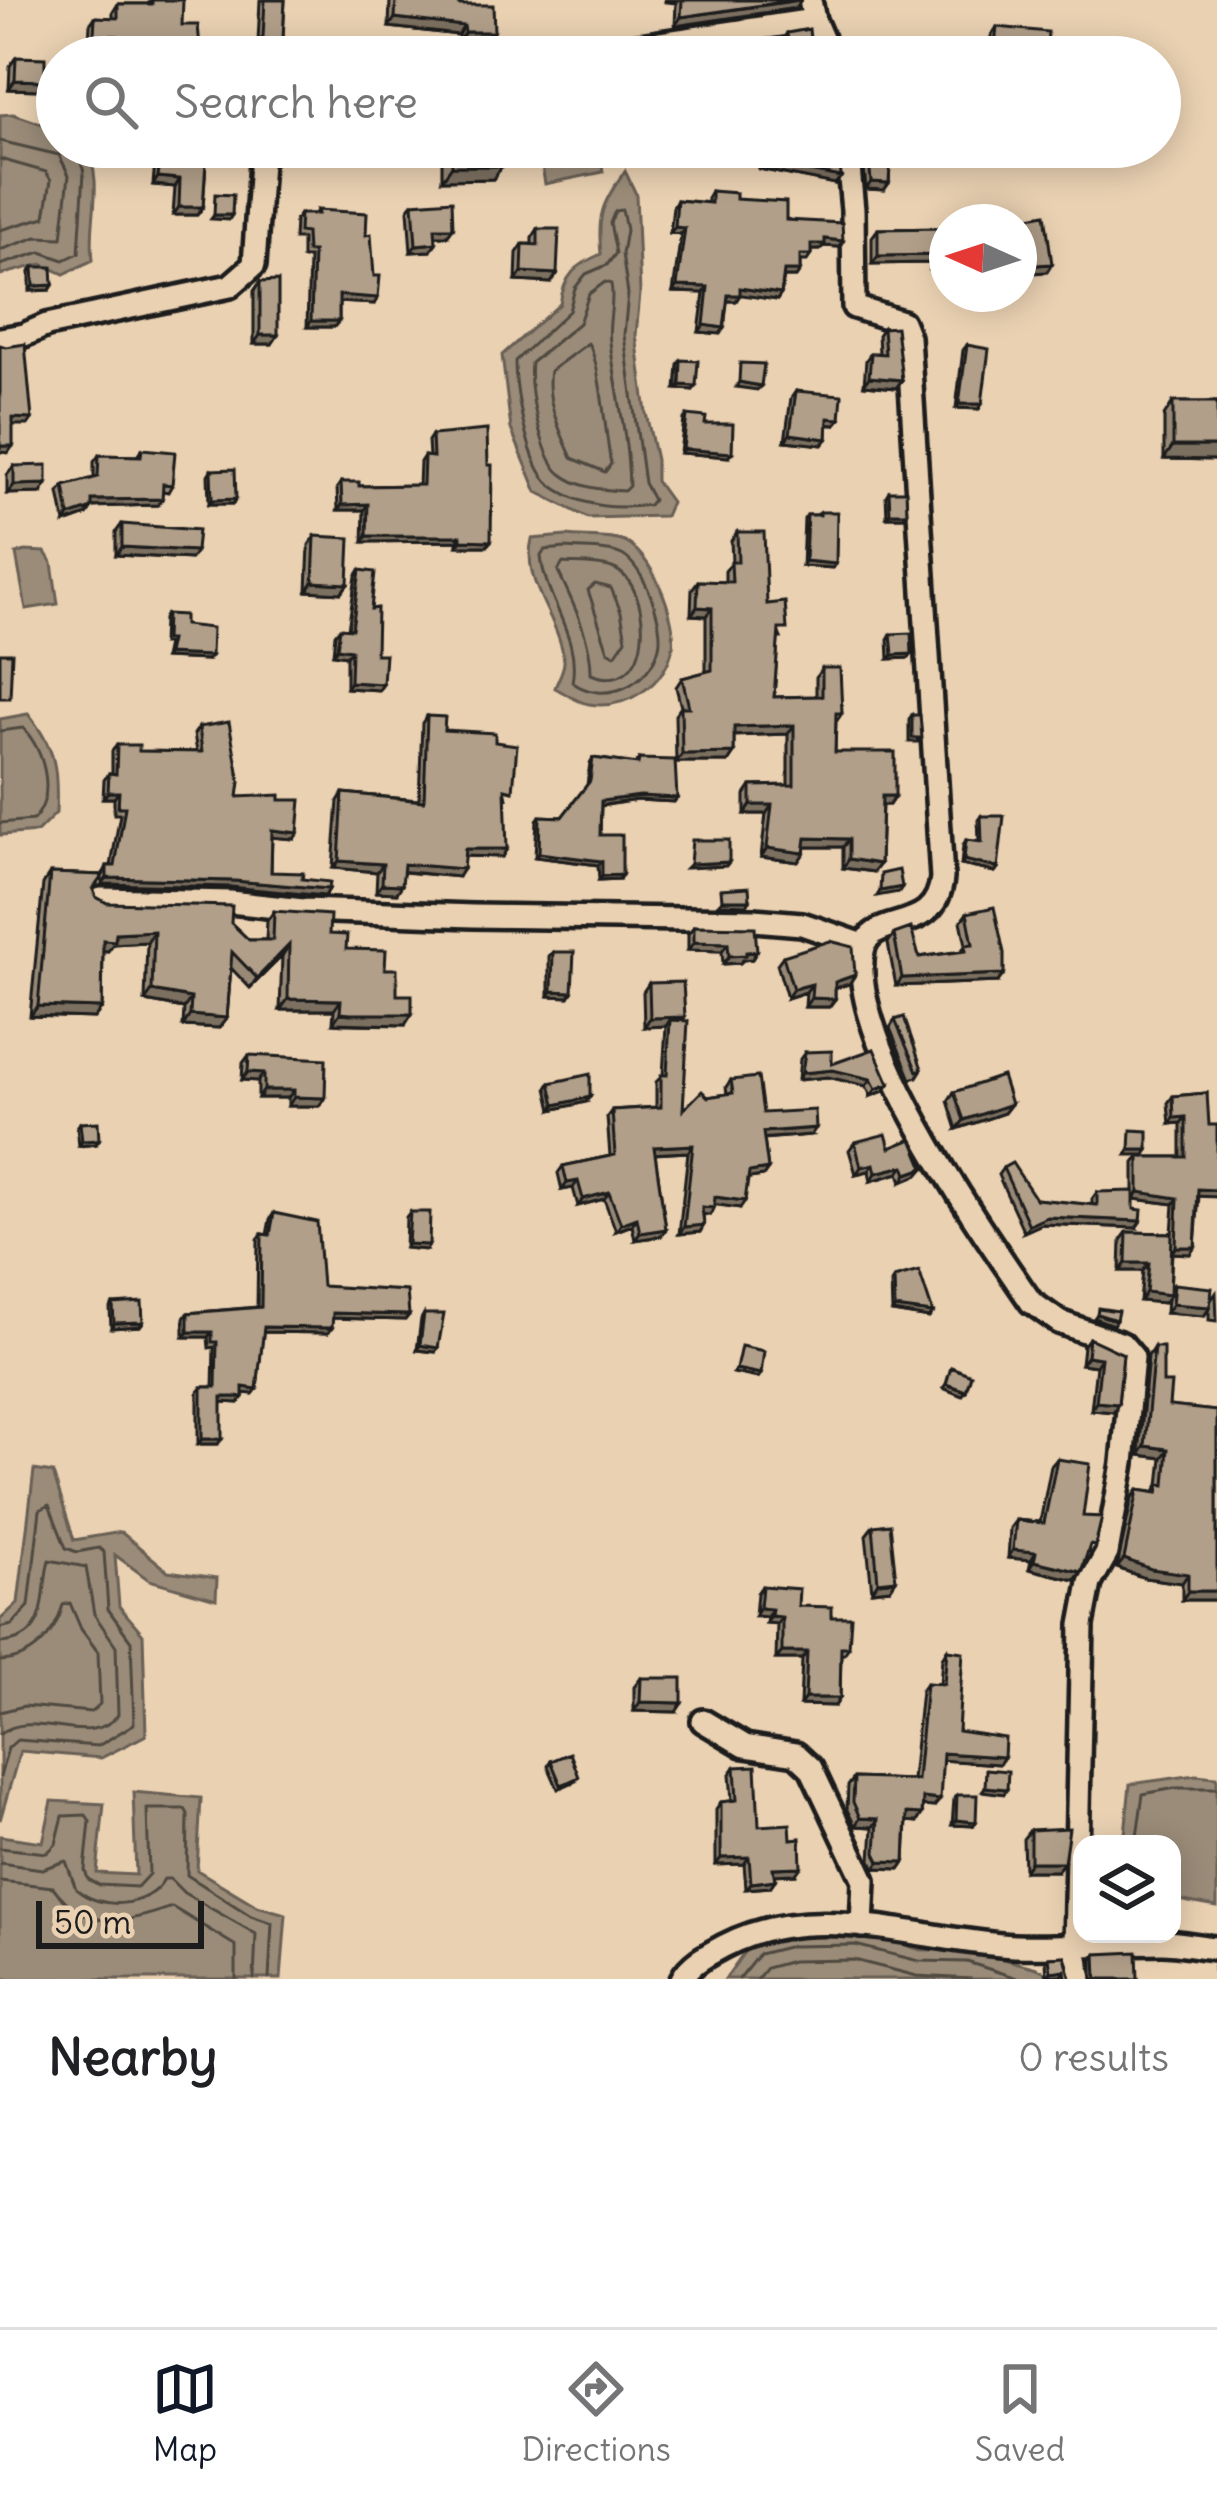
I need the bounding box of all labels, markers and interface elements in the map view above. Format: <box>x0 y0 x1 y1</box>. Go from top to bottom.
search box <box>36 36 1181 168</box>
icon: search <box>78 69 144 135</box>
text: Search here <box>174 74 418 130</box>
north arrow <box>929 204 1037 312</box>
map controls <box>1073 1835 1181 1943</box>
button: layers <box>1073 1835 1181 1943</box>
scale bar <box>36 1895 204 1948</box>
text: 50 m <box>54 1901 131 1943</box>
text: Nearby <box>48 2025 217 2089</box>
text: 0 results <box>1018 2033 1169 2082</box>
tab: Map <box>152 2356 218 2470</box>
tab: Directions <box>522 2356 671 2470</box>
tab: Saved <box>975 2356 1065 2470</box>

